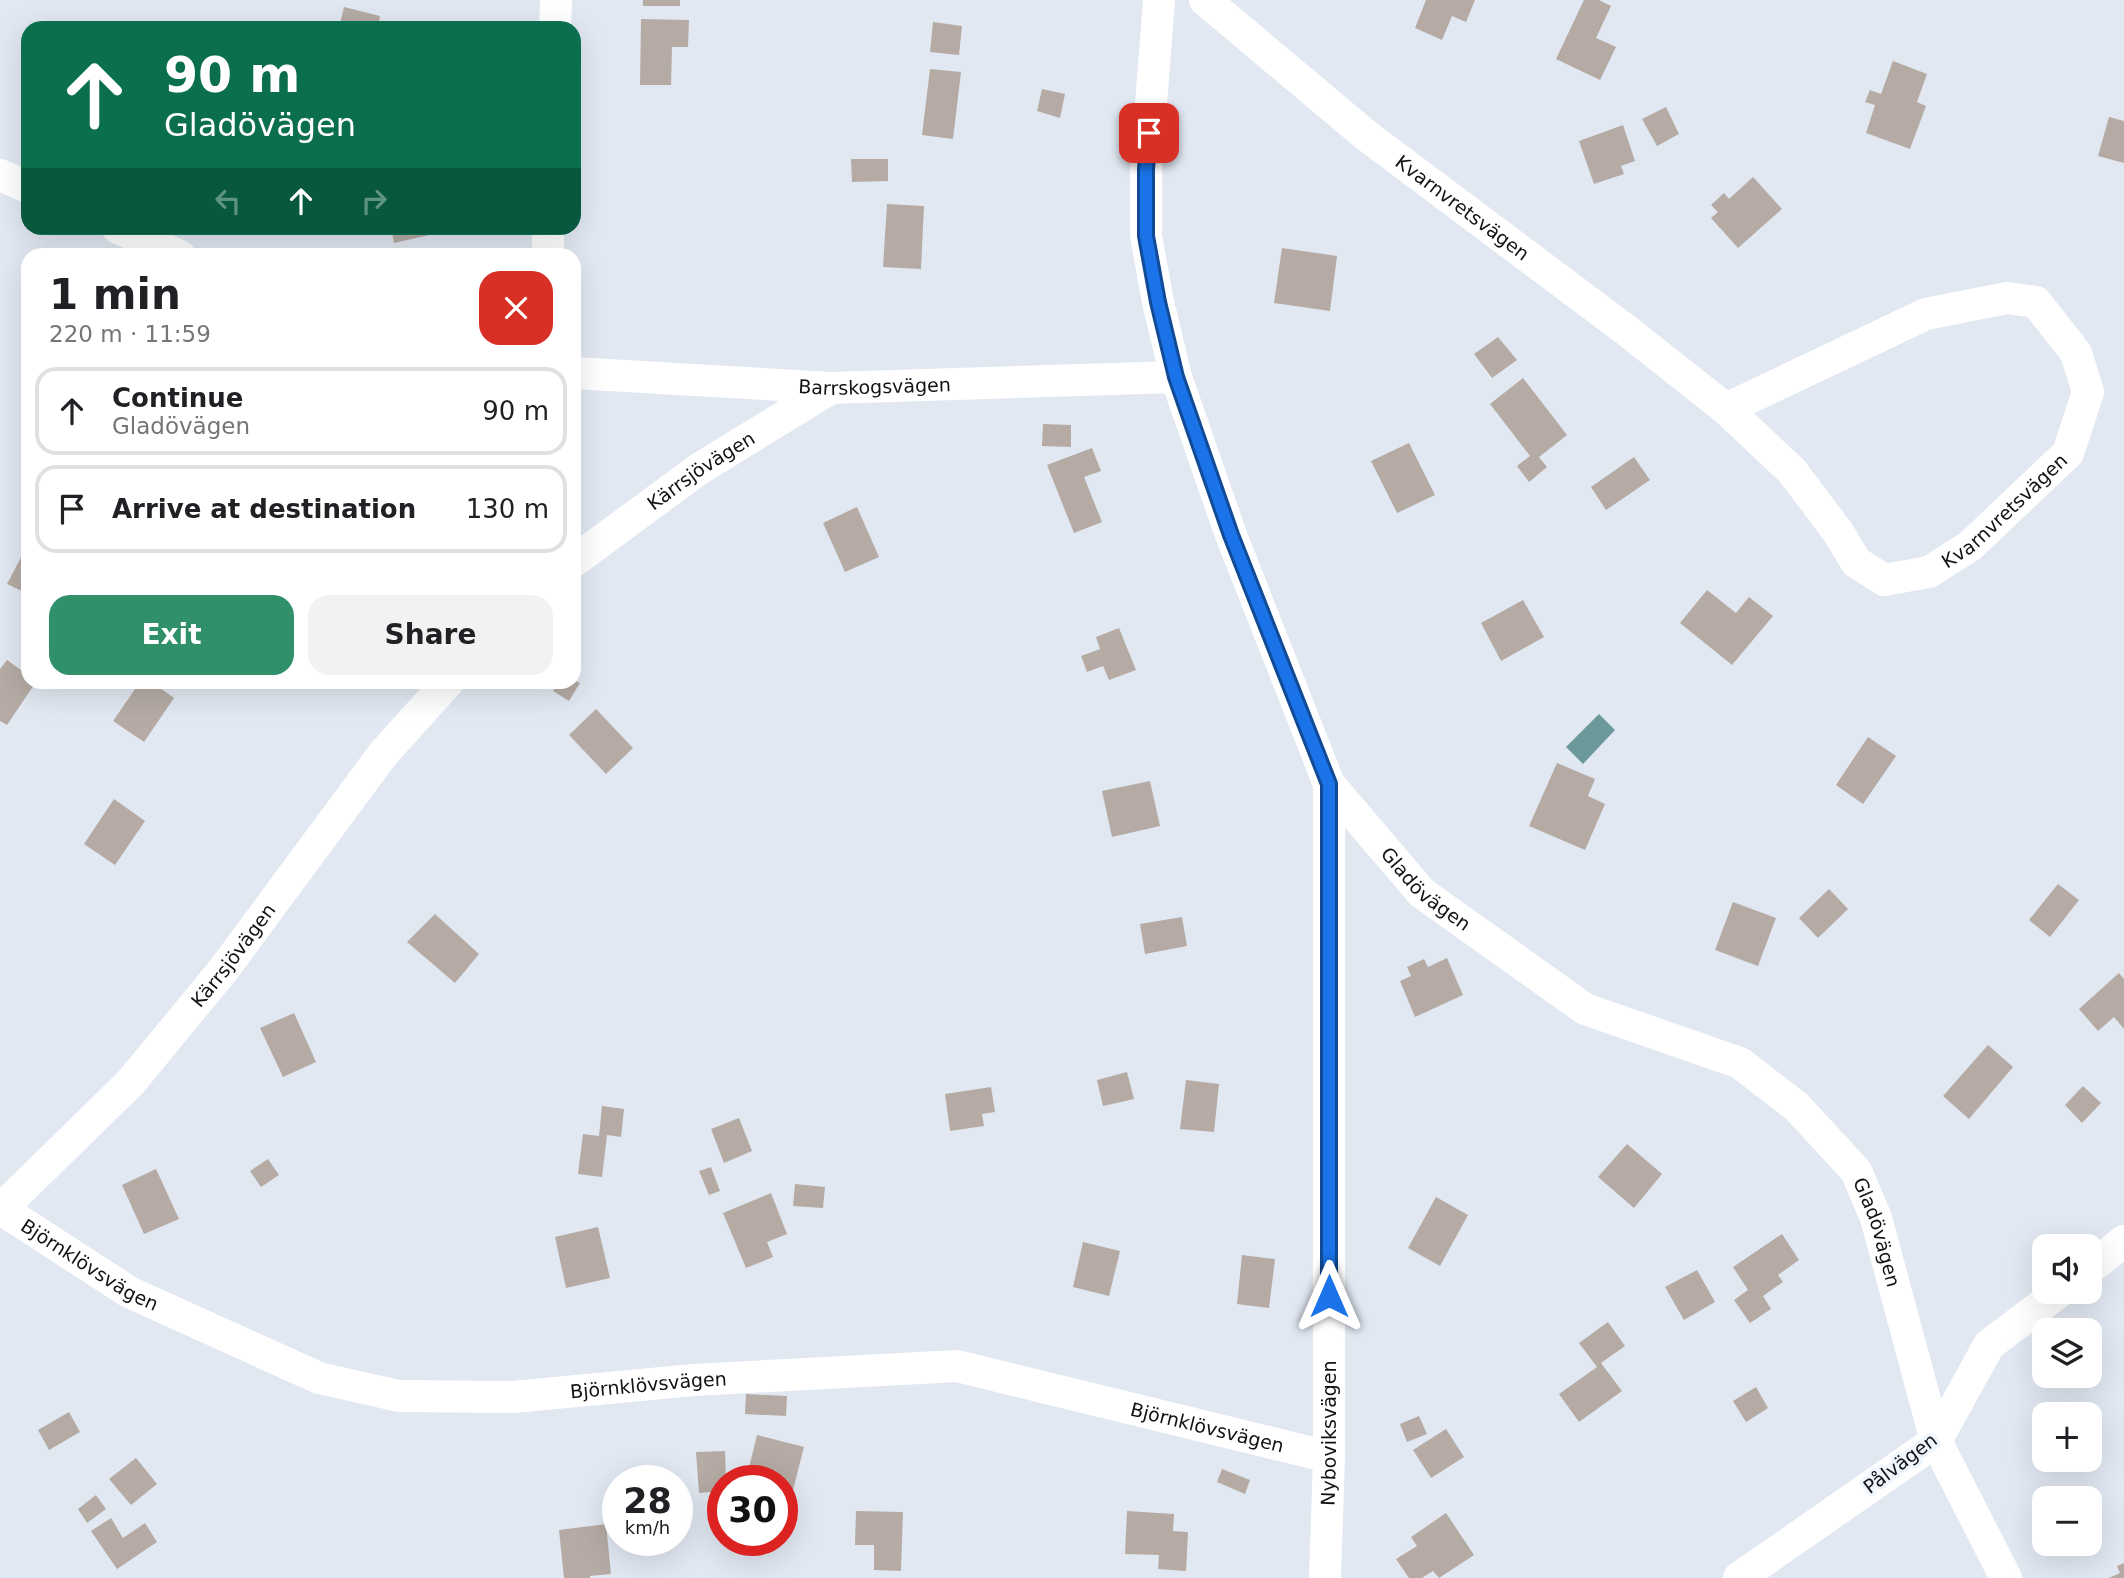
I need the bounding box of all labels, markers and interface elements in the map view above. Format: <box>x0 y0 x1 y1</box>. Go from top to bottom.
text: 90 m <box>164 47 300 104</box>
icon: ahead <box>49 49 140 140</box>
pin <box>1119 103 1179 163</box>
text: Gladövägen <box>164 106 356 144</box>
icon: arrive <box>1130 114 1168 152</box>
street label: Kvarnvretsvägen <box>1391 150 1534 265</box>
icon: left <box>209 182 247 220</box>
icon: ahead <box>282 182 320 220</box>
icon: right <box>355 182 393 220</box>
text: 1 min <box>49 270 181 319</box>
button: close <box>479 271 553 345</box>
text: 220 m · 11:59 <box>49 321 211 347</box>
street label: Barrskogsvägen <box>798 373 951 399</box>
text: Continue <box>112 383 243 413</box>
icon: ahead <box>53 392 91 430</box>
text: 90 m <box>482 396 549 426</box>
text: Gladövägen <box>112 413 250 439</box>
street label: Kärrsjövägen <box>643 427 759 514</box>
street label: Kvarnvretsvägen <box>1937 449 2072 572</box>
icon: arrive <box>53 490 91 528</box>
text: Arrive at destination <box>112 494 416 524</box>
text: 130 m <box>466 494 549 524</box>
button: Exit <box>49 595 294 675</box>
button: Share <box>308 595 553 675</box>
street label: Gladövägen <box>1377 843 1475 935</box>
street label: Kärrsjövägen <box>186 899 280 1011</box>
street label: Gladövägen <box>1849 1174 1905 1289</box>
street label: Björnklövsvägen <box>17 1214 162 1315</box>
map controls <box>2032 1234 2102 1556</box>
button: sound <box>2032 1234 2102 1304</box>
position arrow <box>1292 1259 1366 1333</box>
button: layers <box>2032 1318 2102 1388</box>
street label: Nyboviksvägen <box>1316 1360 1340 1506</box>
street label: Björnklövsvägen <box>569 1367 727 1403</box>
street label: Björnklövsvägen <box>1128 1398 1286 1457</box>
button: + <box>2032 1402 2102 1472</box>
street label: Pålvägen <box>1859 1428 1941 1498</box>
speed limit sign: 30 <box>707 1465 798 1556</box>
text: 28 <box>623 1481 672 1521</box>
button: − <box>2032 1486 2102 1556</box>
text: km/h <box>625 1517 670 1538</box>

